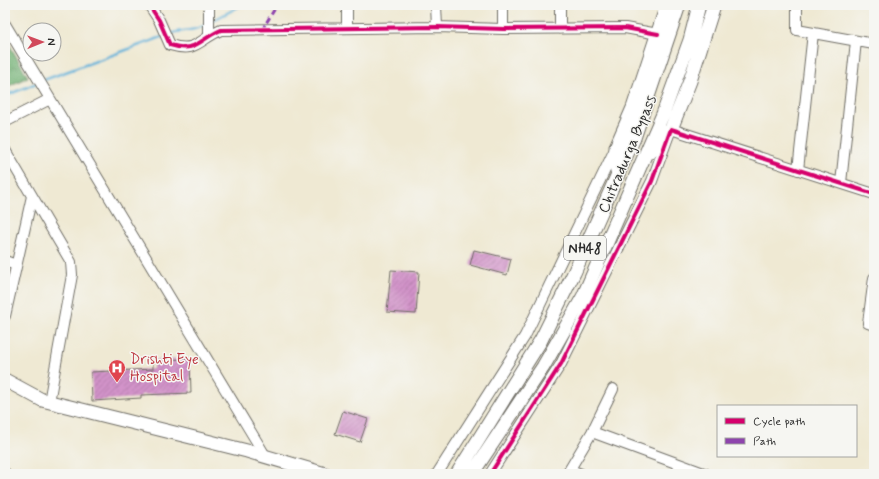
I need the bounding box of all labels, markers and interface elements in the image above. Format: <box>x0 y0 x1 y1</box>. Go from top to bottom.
north arrow <box>22 22 62 62</box>
text: N <box>44 38 58 46</box>
street label: Chitradurga Bypass <box>594 92 662 216</box>
road number: NH48 <box>564 236 606 260</box>
place label: Drishti Eye Hospital <box>130 350 199 387</box>
hospital icon: Drishti Eye Hospital <box>107 358 127 383</box>
legend <box>717 405 857 457</box>
text: Cycle path <box>753 414 805 430</box>
text: Path <box>753 434 776 450</box>

